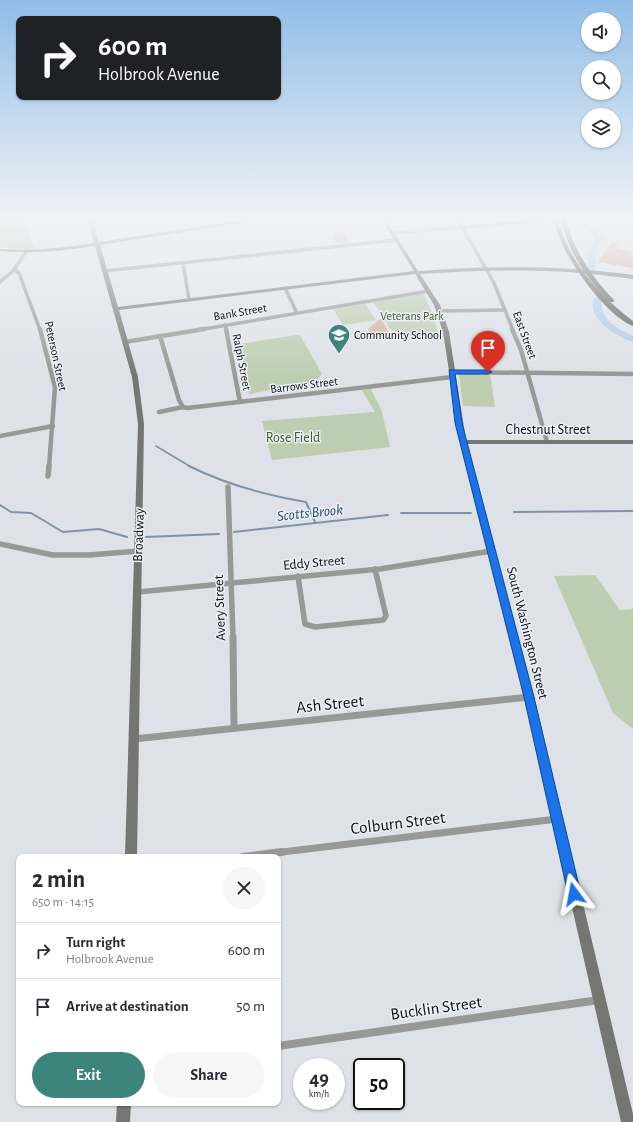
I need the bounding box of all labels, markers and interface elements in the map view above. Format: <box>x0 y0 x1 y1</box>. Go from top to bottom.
map controls <box>581 12 621 148</box>
button: sound <box>581 12 621 52</box>
icon: right <box>32 32 84 84</box>
text: 600 m <box>98 33 168 61</box>
button: search <box>581 60 621 100</box>
text: Holbrook Avenue <box>98 66 219 84</box>
button: layers <box>581 108 621 148</box>
street label: Bank Street <box>212 301 268 323</box>
park label: Veterans Park <box>380 310 444 322</box>
street label: East Street <box>511 310 539 361</box>
street label: Peterson Street <box>43 320 69 392</box>
school or university icon: Community School <box>326 322 352 355</box>
place label: Community School <box>354 329 442 342</box>
pin <box>471 331 505 372</box>
street label: Ralph Street <box>231 333 253 392</box>
icon: arrive <box>477 337 499 359</box>
street label: Barrows Street <box>269 375 339 395</box>
street label: Chestnut Street <box>506 423 591 437</box>
park label: Rose Field <box>266 431 320 445</box>
water label: Scotts Brook <box>276 502 344 524</box>
street label: Broadway <box>131 508 147 562</box>
street label: Eddy Street <box>282 553 346 573</box>
street label: South Washington Street <box>504 565 550 701</box>
street label: Avery Street <box>212 574 228 641</box>
street label: Ash Street <box>295 692 365 716</box>
street label: Colburn Street <box>350 809 447 837</box>
button: close <box>223 867 265 909</box>
text: 2 min <box>32 868 85 892</box>
position arrow <box>553 873 595 915</box>
text: 650 m · 14:15 <box>32 896 94 909</box>
text: Turn right <box>66 935 125 950</box>
icon: right <box>32 940 54 962</box>
text: 600 m <box>228 943 265 958</box>
text: Holbrook Avenue <box>66 953 154 966</box>
street label: Bucklin Street <box>389 993 483 1023</box>
icon: arrive <box>32 996 54 1018</box>
text: Arrive at destination <box>66 999 189 1014</box>
text: 50 m <box>236 999 265 1014</box>
button: Exit <box>32 1052 145 1098</box>
button: Share <box>153 1052 265 1098</box>
speed limit sign: 50 <box>353 1058 405 1110</box>
text: 49 <box>309 1069 329 1089</box>
text: km/h <box>309 1089 329 1099</box>

